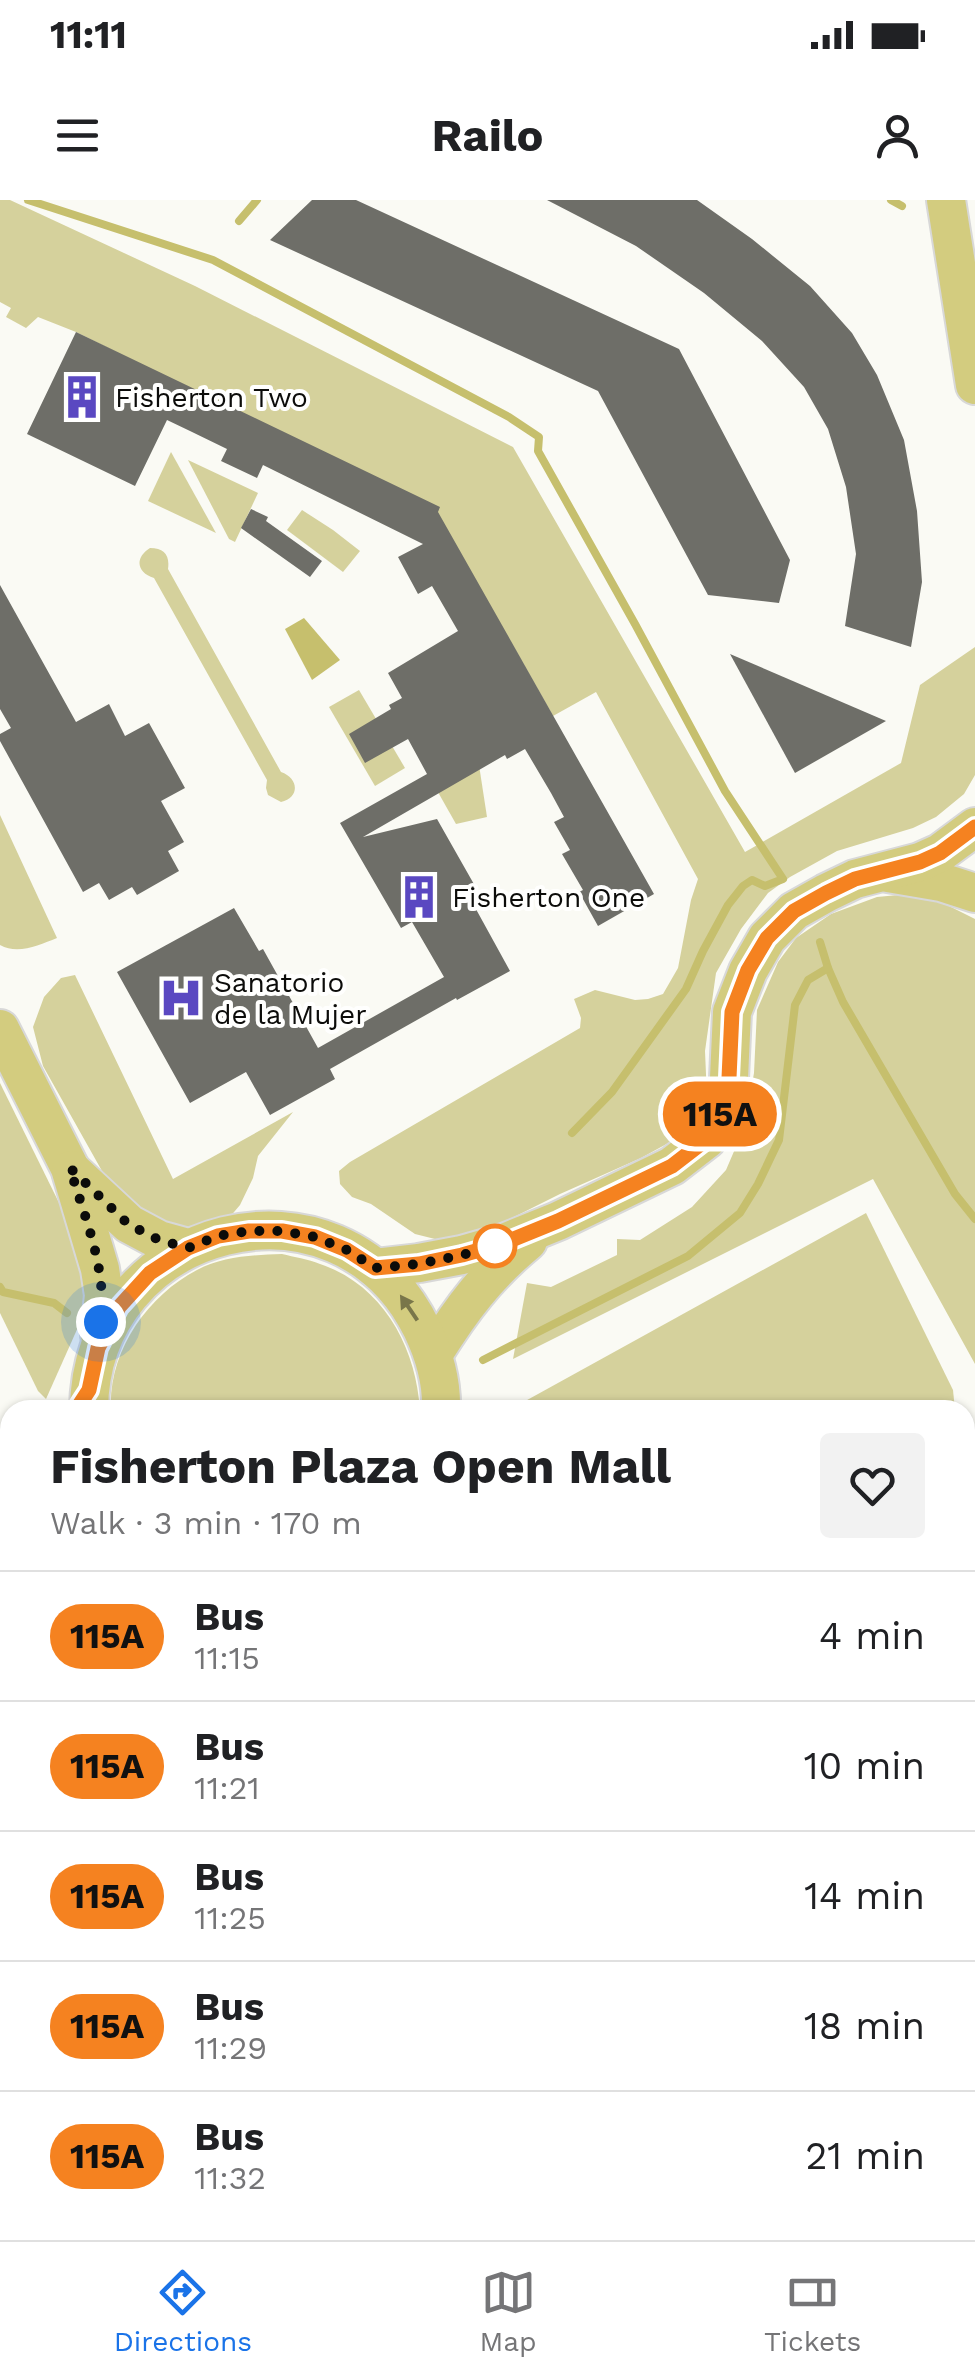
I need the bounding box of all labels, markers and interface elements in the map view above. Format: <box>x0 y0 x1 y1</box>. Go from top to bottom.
text: 11:11 <box>50 13 127 57</box>
icon: menu <box>50 108 105 163</box>
icon: person <box>870 108 925 163</box>
text: Railo <box>432 109 543 162</box>
building icon: Fisherton Two <box>58 373 106 421</box>
place label: Fisherton Two <box>115 381 308 414</box>
building icon: Fisherton One <box>395 873 443 921</box>
place label: Fisherton One <box>452 881 645 914</box>
place label: Sanatorio de la Mujer <box>214 966 367 1031</box>
hospital icon: Sanatorio de la Mujer <box>157 974 205 1022</box>
line badge: 115A <box>650 1082 790 1146</box>
text: 115A <box>683 1093 757 1135</box>
unlabelled marker <box>474 1225 516 1267</box>
one-way arrow <box>400 1294 418 1321</box>
your location <box>76 1297 126 1347</box>
button: heart <box>820 1433 925 1538</box>
text: Fisherton Plaza Open Mall <box>50 1438 671 1495</box>
text: Walk · 3 min · 170 m <box>50 1504 362 1542</box>
text: Bus <box>194 1595 264 1639</box>
text: 4 min <box>819 1614 925 1658</box>
text: 115A <box>70 1615 144 1657</box>
text: 11:15 <box>194 1639 260 1677</box>
text: Bus <box>194 1725 264 1769</box>
text: 10 min <box>804 1744 925 1788</box>
text: 115A <box>70 1745 144 1787</box>
text: 11:21 <box>194 1769 260 1807</box>
text: Bus <box>194 1855 264 1899</box>
text: 14 min <box>804 1874 925 1918</box>
text: 115A <box>70 1875 144 1917</box>
text: 11:25 <box>194 1899 266 1937</box>
text: Bus <box>194 1985 264 2029</box>
text: 18 min <box>804 2004 925 2048</box>
text: 115A <box>70 2005 144 2047</box>
text: 11:29 <box>194 2029 267 2067</box>
text: Bus <box>194 2115 264 2159</box>
text: 21 min <box>805 2134 925 2178</box>
text: 115A <box>70 2135 144 2177</box>
text: 11:32 <box>194 2159 266 2197</box>
tab: Directions <box>114 2265 252 2358</box>
tab: Map <box>480 2265 537 2358</box>
tab: Tickets <box>764 2265 861 2358</box>

